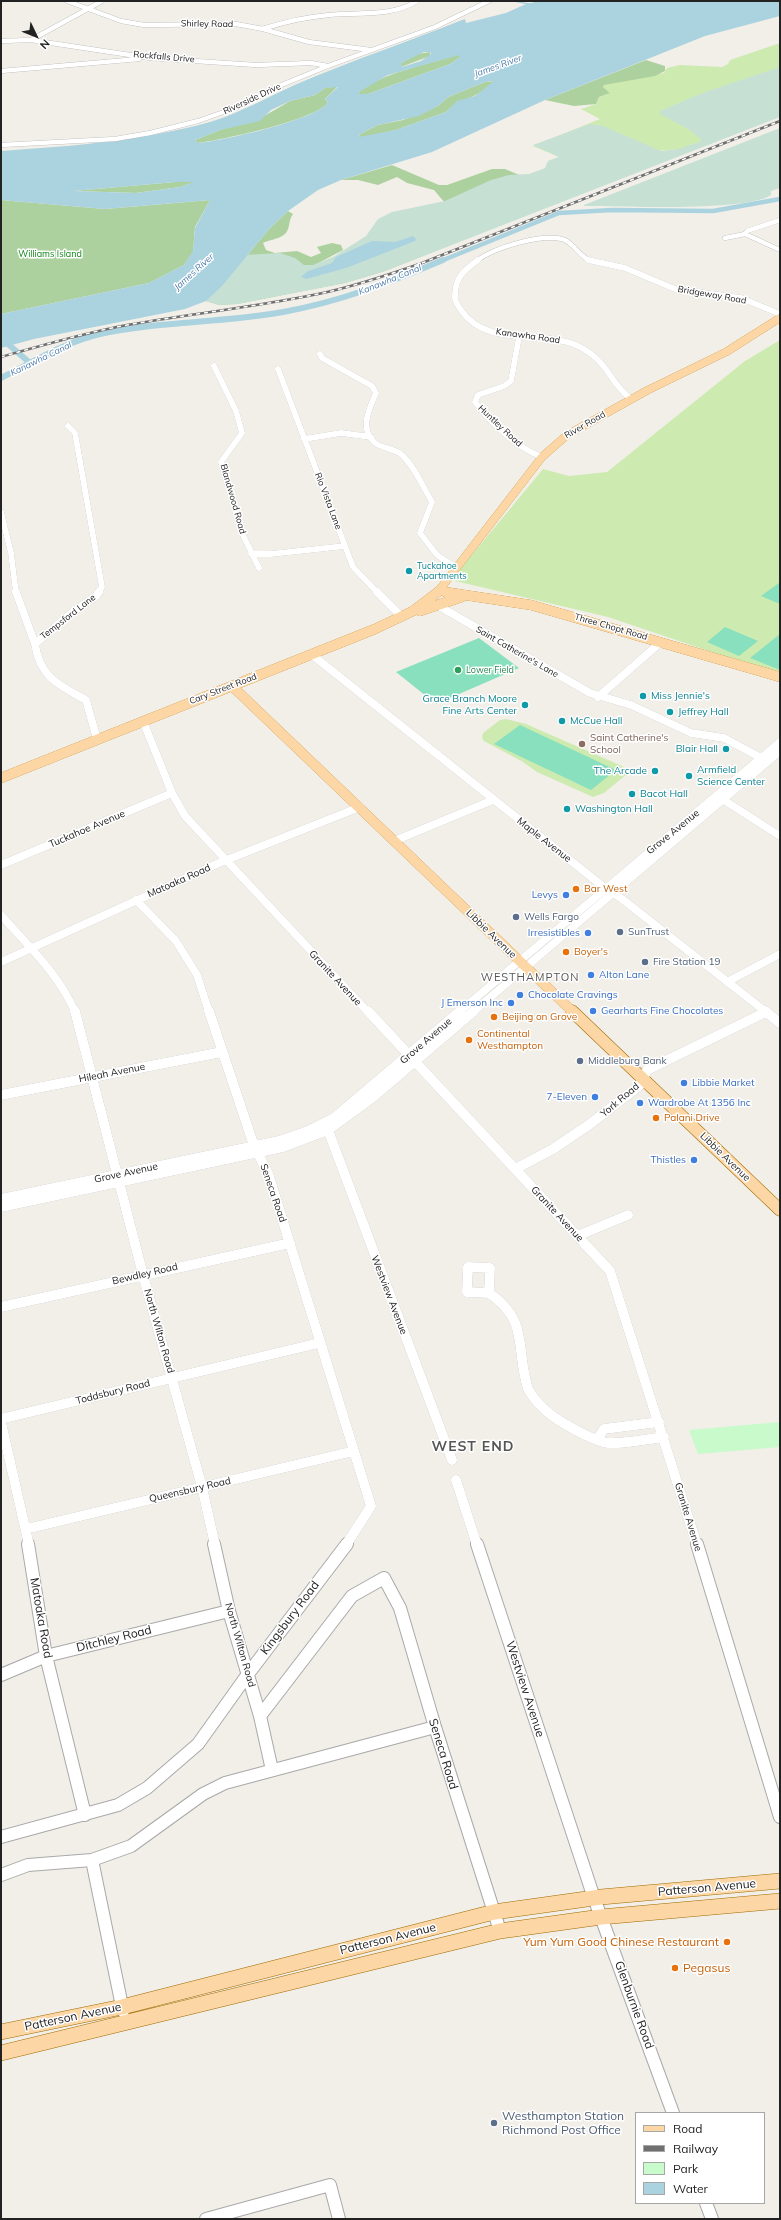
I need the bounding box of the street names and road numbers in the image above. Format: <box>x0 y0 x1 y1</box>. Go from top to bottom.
street label: Shirley Road <box>181 18 233 30</box>
street label: Rockfalls Drive <box>133 49 195 65</box>
street label: Riverside Drive <box>222 81 282 117</box>
street label: Bridgeway Road <box>677 284 747 306</box>
street label: Kanawha Road <box>495 326 561 346</box>
street label: Huntley Road <box>476 403 524 449</box>
street label: River Road <box>563 409 607 441</box>
street label: Blandwood Road <box>218 463 248 535</box>
street label: Rio Vista Lane <box>312 471 344 531</box>
street label: Tempsford Lane <box>38 592 98 642</box>
street label: Three Chopt Road <box>573 611 649 643</box>
street label: Saint Catherine's Lane <box>474 624 560 680</box>
street label: Cary Street Road <box>188 671 258 707</box>
street label: Grove Avenue <box>644 807 702 857</box>
street label: Tuckahoe Avenue <box>47 808 127 850</box>
street label: Maple Avenue <box>514 815 574 865</box>
street label: Matoaka Road <box>146 862 212 900</box>
street label: Libbie Avenue <box>463 907 519 961</box>
street label: Granite Avenue <box>306 948 364 1008</box>
street label: Grove Avenue <box>398 1015 454 1067</box>
street label: Hileah Avenue <box>78 1061 146 1085</box>
street label: York Road <box>598 1080 642 1120</box>
street label: Libbie Avenue <box>697 1130 753 1184</box>
street label: Grove Avenue <box>93 1160 159 1186</box>
street label: Seneca Road <box>257 1162 289 1224</box>
street label: Granite Avenue <box>528 1184 586 1244</box>
street label: Westview Avenue <box>368 1254 410 1336</box>
street label: Bewdley Road <box>111 1261 179 1287</box>
street label: North Wilton Road <box>141 1287 177 1375</box>
street label: Toddsbury Road <box>75 1377 151 1407</box>
street label: Queensbury Road <box>148 1475 232 1505</box>
street label: Granite Avenue <box>672 1481 704 1553</box>
street label: Matoaka Road <box>27 1577 55 1659</box>
street label: Kingsbury Road <box>258 1578 322 1658</box>
street label: North Wilton Road <box>222 1601 258 1689</box>
street label: Ditchley Road <box>75 1623 153 1655</box>
street label: Westview Avenue <box>503 1639 547 1739</box>
street label: Seneca Road <box>425 1717 461 1791</box>
street label: Patterson Avenue <box>657 1877 757 1899</box>
street label: Patterson Avenue <box>338 1920 438 1958</box>
street label: Glenburnie Road <box>611 1959 657 2051</box>
street label: Patterson Avenue <box>23 2000 123 2034</box>

